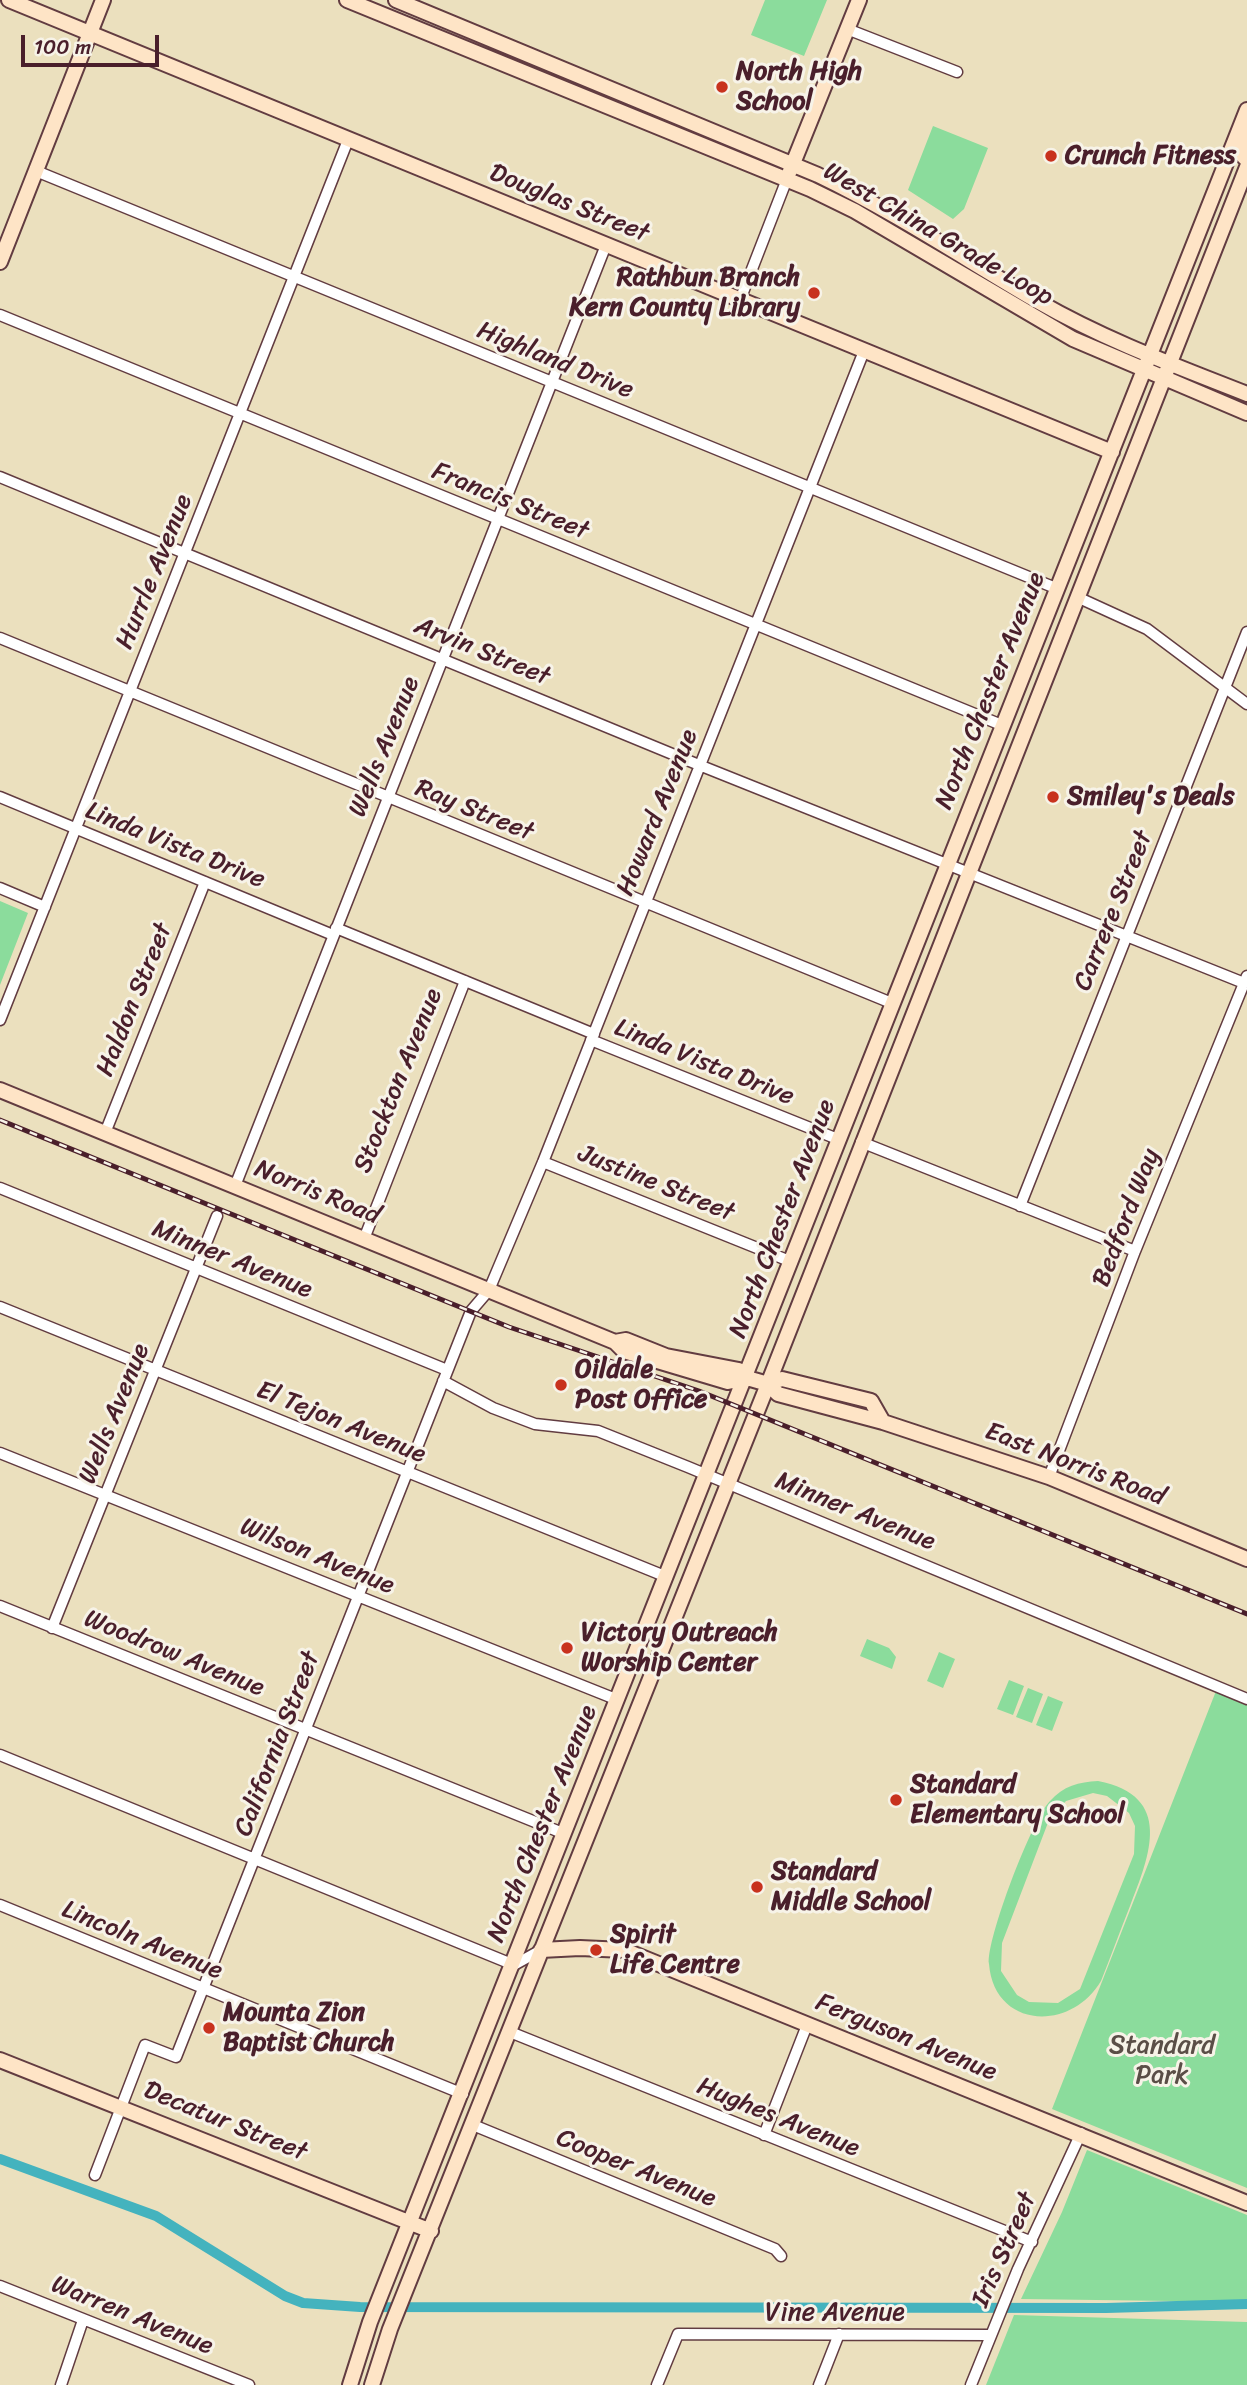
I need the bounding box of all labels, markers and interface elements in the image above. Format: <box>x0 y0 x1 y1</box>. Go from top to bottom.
scale bar <box>24 21 163 65</box>
text: 100 m <box>34 28 91 66</box>
place label: North High School <box>736 56 862 118</box>
marker: North High School <box>714 79 730 95</box>
place label: Crunch Fitness <box>1065 140 1236 172</box>
marker: Crunch Fitness <box>1043 148 1059 164</box>
street label: West China Grade Loop <box>818 156 1058 314</box>
street label: Douglas Street <box>485 158 653 250</box>
place label: Rathbun Branch Kern County Library <box>569 262 800 324</box>
marker: Rathbun Branch Kern County Library <box>806 285 822 301</box>
street label: Highland Drive <box>472 315 638 407</box>
street label: Francis Street <box>427 456 593 548</box>
street label: Hurrle Avenue <box>110 490 200 654</box>
street label: North Chester Avenue <box>929 568 1053 814</box>
street label: Arvin Street <box>410 611 554 693</box>
street label: Wells Avenue <box>343 672 427 822</box>
street label: Howard Avenue <box>610 725 706 901</box>
street label: Ray Street <box>410 773 538 849</box>
place label: Smiley's Deals <box>1067 781 1234 813</box>
marker: Smiley's Deals <box>1045 789 1061 805</box>
street label: Linda Vista Drive <box>80 796 270 896</box>
street label: Carrere Street <box>1068 827 1160 995</box>
street label: Haldon Street <box>90 919 180 1081</box>
street label: Stockton Avenue <box>348 984 450 1178</box>
street label: Linda Vista Drive <box>609 1013 799 1113</box>
street label: North Chester Avenue <box>723 1095 843 1343</box>
street label: Justine Street <box>573 1139 739 1229</box>
street label: Bedford Way <box>1086 1144 1168 1292</box>
street label: Norris Road <box>250 1154 384 1232</box>
street label: Minner Avenue <box>147 1214 317 1306</box>
street label: Wells Avenue <box>73 1339 157 1489</box>
place label: Oildale Post Office <box>575 1354 707 1416</box>
street label: El Tejon Avenue <box>252 1375 430 1471</box>
marker: Oildale Post Office <box>553 1377 569 1393</box>
street label: East Norris Road <box>981 1416 1169 1514</box>
street label: Minner Avenue <box>770 1466 940 1558</box>
street label: Wilson Avenue <box>235 1512 399 1602</box>
street label: Woodrow Avenue <box>79 1604 269 1704</box>
place label: Victory Outreach Worship Center <box>581 1617 778 1678</box>
marker: Victory Outreach Worship Center <box>559 1640 575 1656</box>
street label: California Street <box>228 1647 328 1841</box>
street label: North Chester Avenue <box>481 1701 605 1947</box>
place label: Standard Elementary School <box>910 1769 1125 1830</box>
marker: Standard Elementary School <box>888 1792 904 1808</box>
place label: Standard Middle School <box>771 1856 931 1918</box>
marker: Standard Middle School <box>749 1879 765 1895</box>
street label: Lincoln Avenue <box>57 1895 227 1987</box>
place label: Spirit Life Centre <box>610 1919 740 1980</box>
marker: Spirit Life Centre <box>588 1942 604 1958</box>
street label: Ferguson Avenue <box>811 1987 1001 2089</box>
place label: Mounta Zion Baptist Church <box>223 1997 395 2058</box>
marker: Mounta Zion Baptist Church <box>201 2020 217 2036</box>
park label: Standard Park <box>1109 2030 1215 2092</box>
street label: Hughes Avenue <box>692 2071 864 2165</box>
street label: Decatur Street <box>139 2075 311 2169</box>
street label: Cooper Avenue <box>552 2123 720 2215</box>
street label: Iris Street <box>966 2188 1044 2312</box>
street label: Warren Avenue <box>47 2269 217 2363</box>
street label: Vine Avenue <box>765 2297 905 2329</box>

